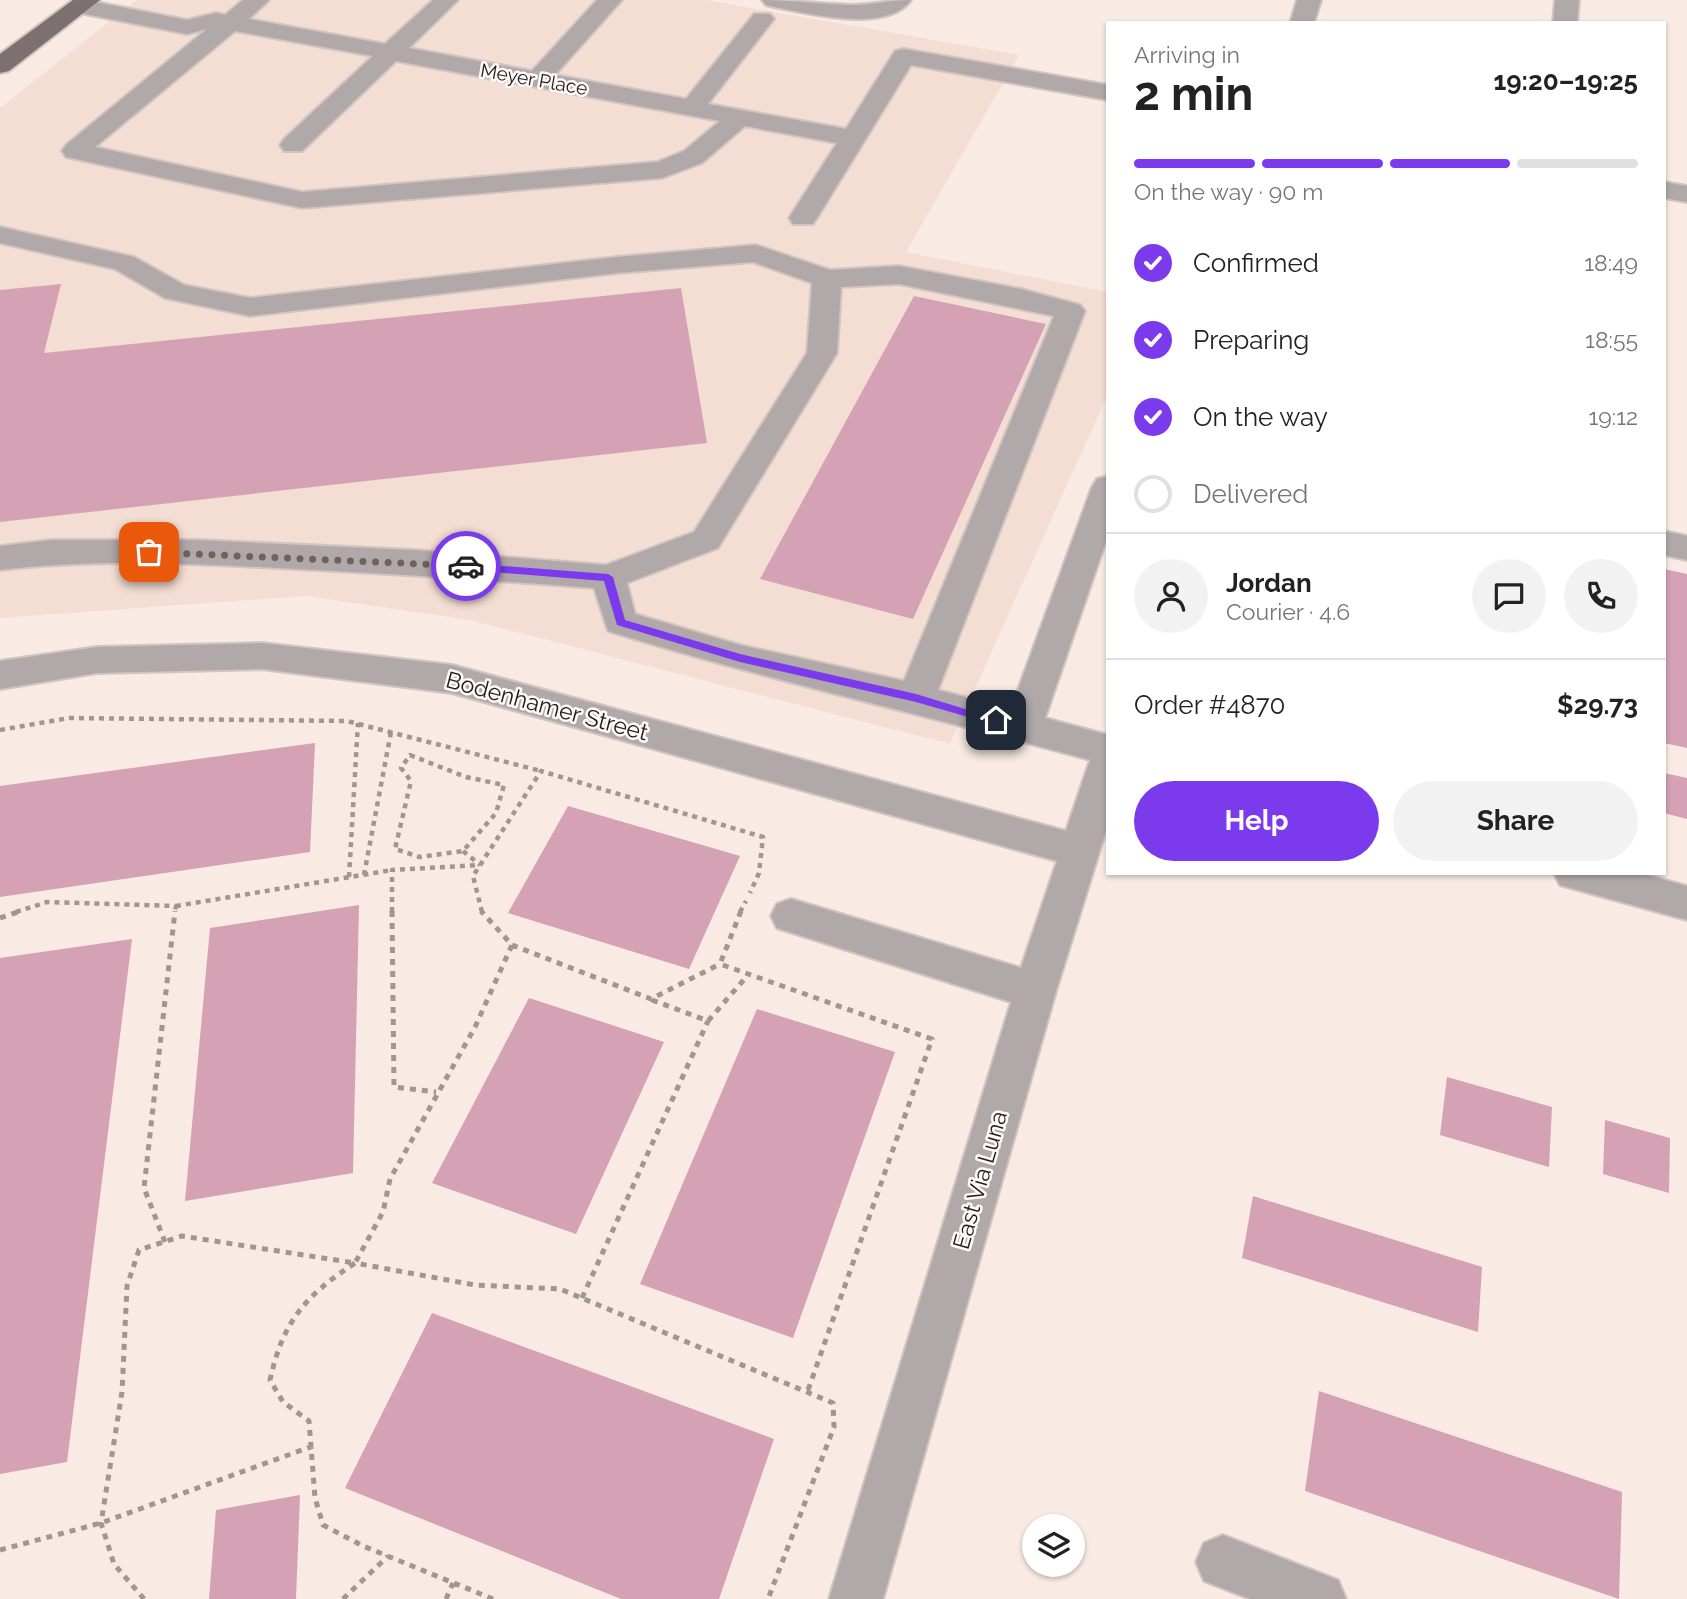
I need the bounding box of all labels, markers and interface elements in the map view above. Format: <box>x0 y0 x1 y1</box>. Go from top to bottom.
text: Arriving in <box>1134 41 1240 68</box>
street label: Meyer Place <box>479 59 589 99</box>
text: 19:20–19:25 <box>1493 66 1638 96</box>
text: 2 min <box>1134 67 1253 121</box>
text: On the way · 90 m <box>1134 178 1323 205</box>
icon: check <box>1134 244 1172 282</box>
text: Confirmed <box>1193 248 1319 278</box>
text: 18:49 <box>1584 249 1638 276</box>
icon: check <box>1134 321 1172 359</box>
text: Preparing <box>1193 325 1309 355</box>
text: 18:55 <box>1585 326 1638 353</box>
icon: check <box>1134 398 1172 436</box>
text: On the way <box>1193 402 1328 432</box>
text: 19:12 <box>1589 403 1638 430</box>
text: Delivered <box>1193 479 1308 509</box>
pin <box>119 522 179 582</box>
courier <box>431 531 501 601</box>
icon: bag <box>130 533 168 571</box>
icon: car <box>447 547 485 585</box>
button: person <box>1134 559 1208 633</box>
button: chat <box>1472 559 1546 633</box>
button: phone <box>1564 559 1638 633</box>
text: Jordan <box>1226 568 1312 598</box>
text: Courier · 4.6 <box>1226 598 1350 625</box>
street label: Bodenhamer Street <box>443 666 651 746</box>
pin <box>966 690 1026 750</box>
text: Order #4870 <box>1134 690 1285 720</box>
text: $29.73 <box>1557 690 1638 720</box>
icon: home <box>977 701 1015 739</box>
button: Help <box>1134 781 1379 861</box>
button: Share <box>1393 781 1638 861</box>
street label: East Via Luna <box>947 1108 1012 1252</box>
map controls <box>1022 1514 1085 1577</box>
button: layers <box>1022 1514 1085 1577</box>

